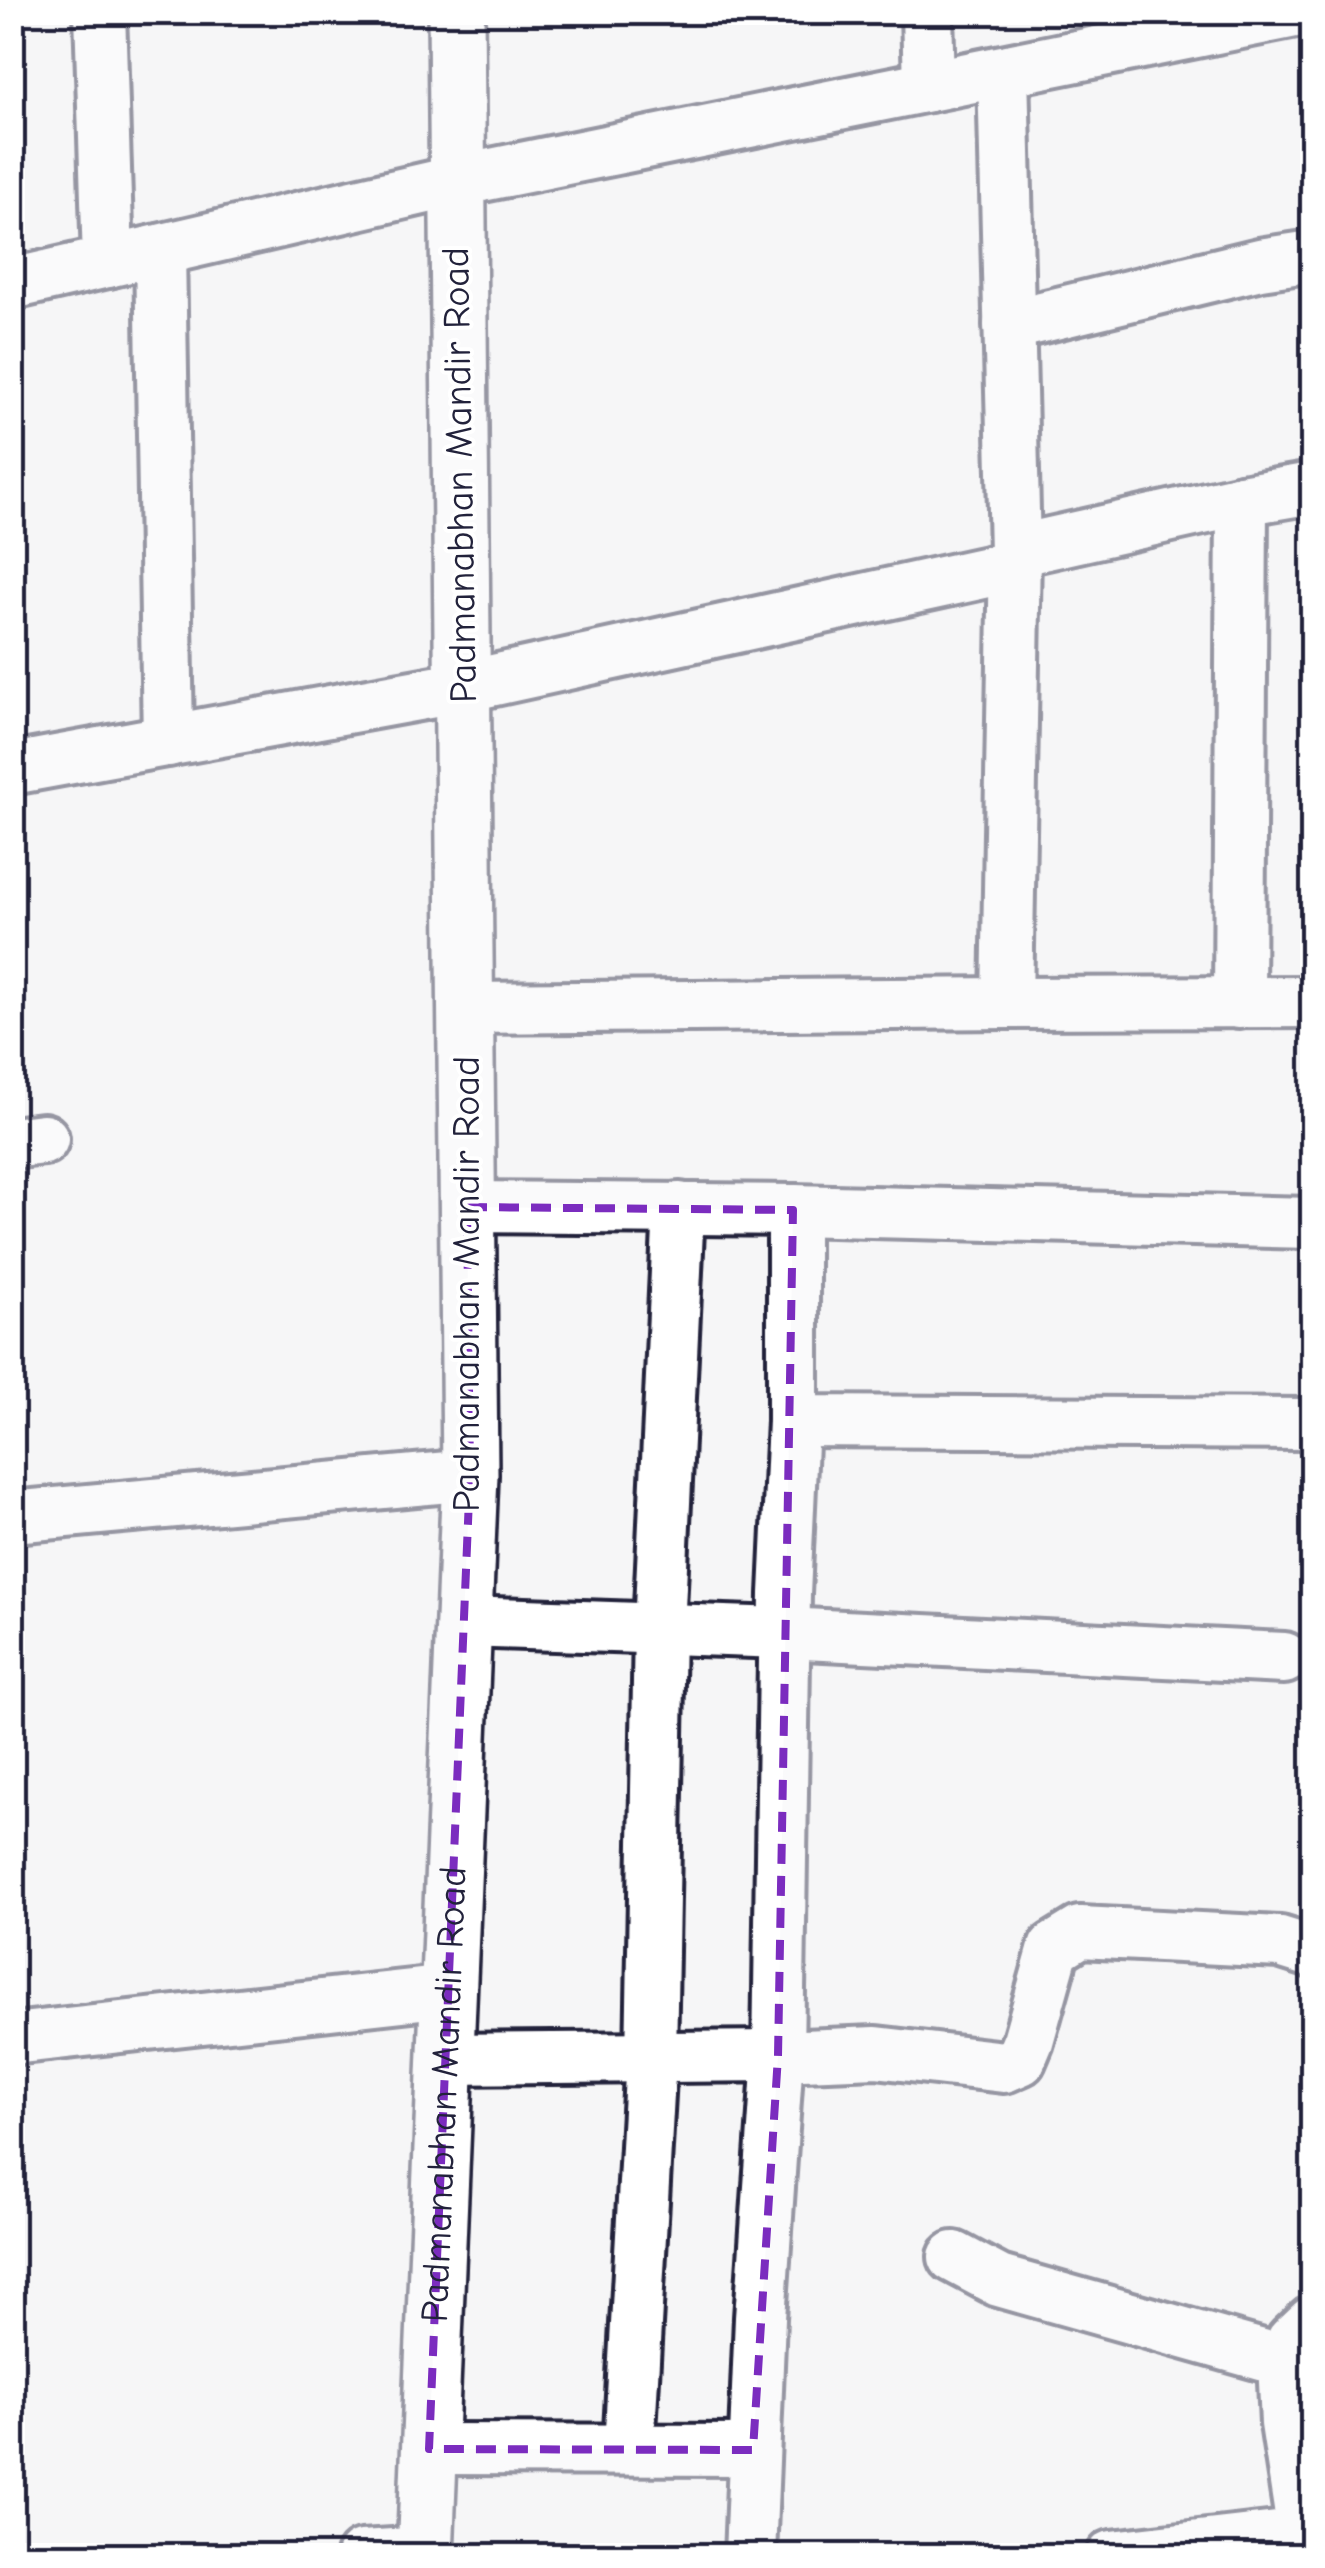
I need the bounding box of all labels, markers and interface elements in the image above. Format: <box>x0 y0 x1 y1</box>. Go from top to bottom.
street label: Padmanabhan Mandir Road <box>434 247 486 703</box>
street label: Padmanabhan Mandir Road <box>445 1056 489 1512</box>
street label: Padmanabhan Mandir Road <box>413 1866 476 2323</box>

